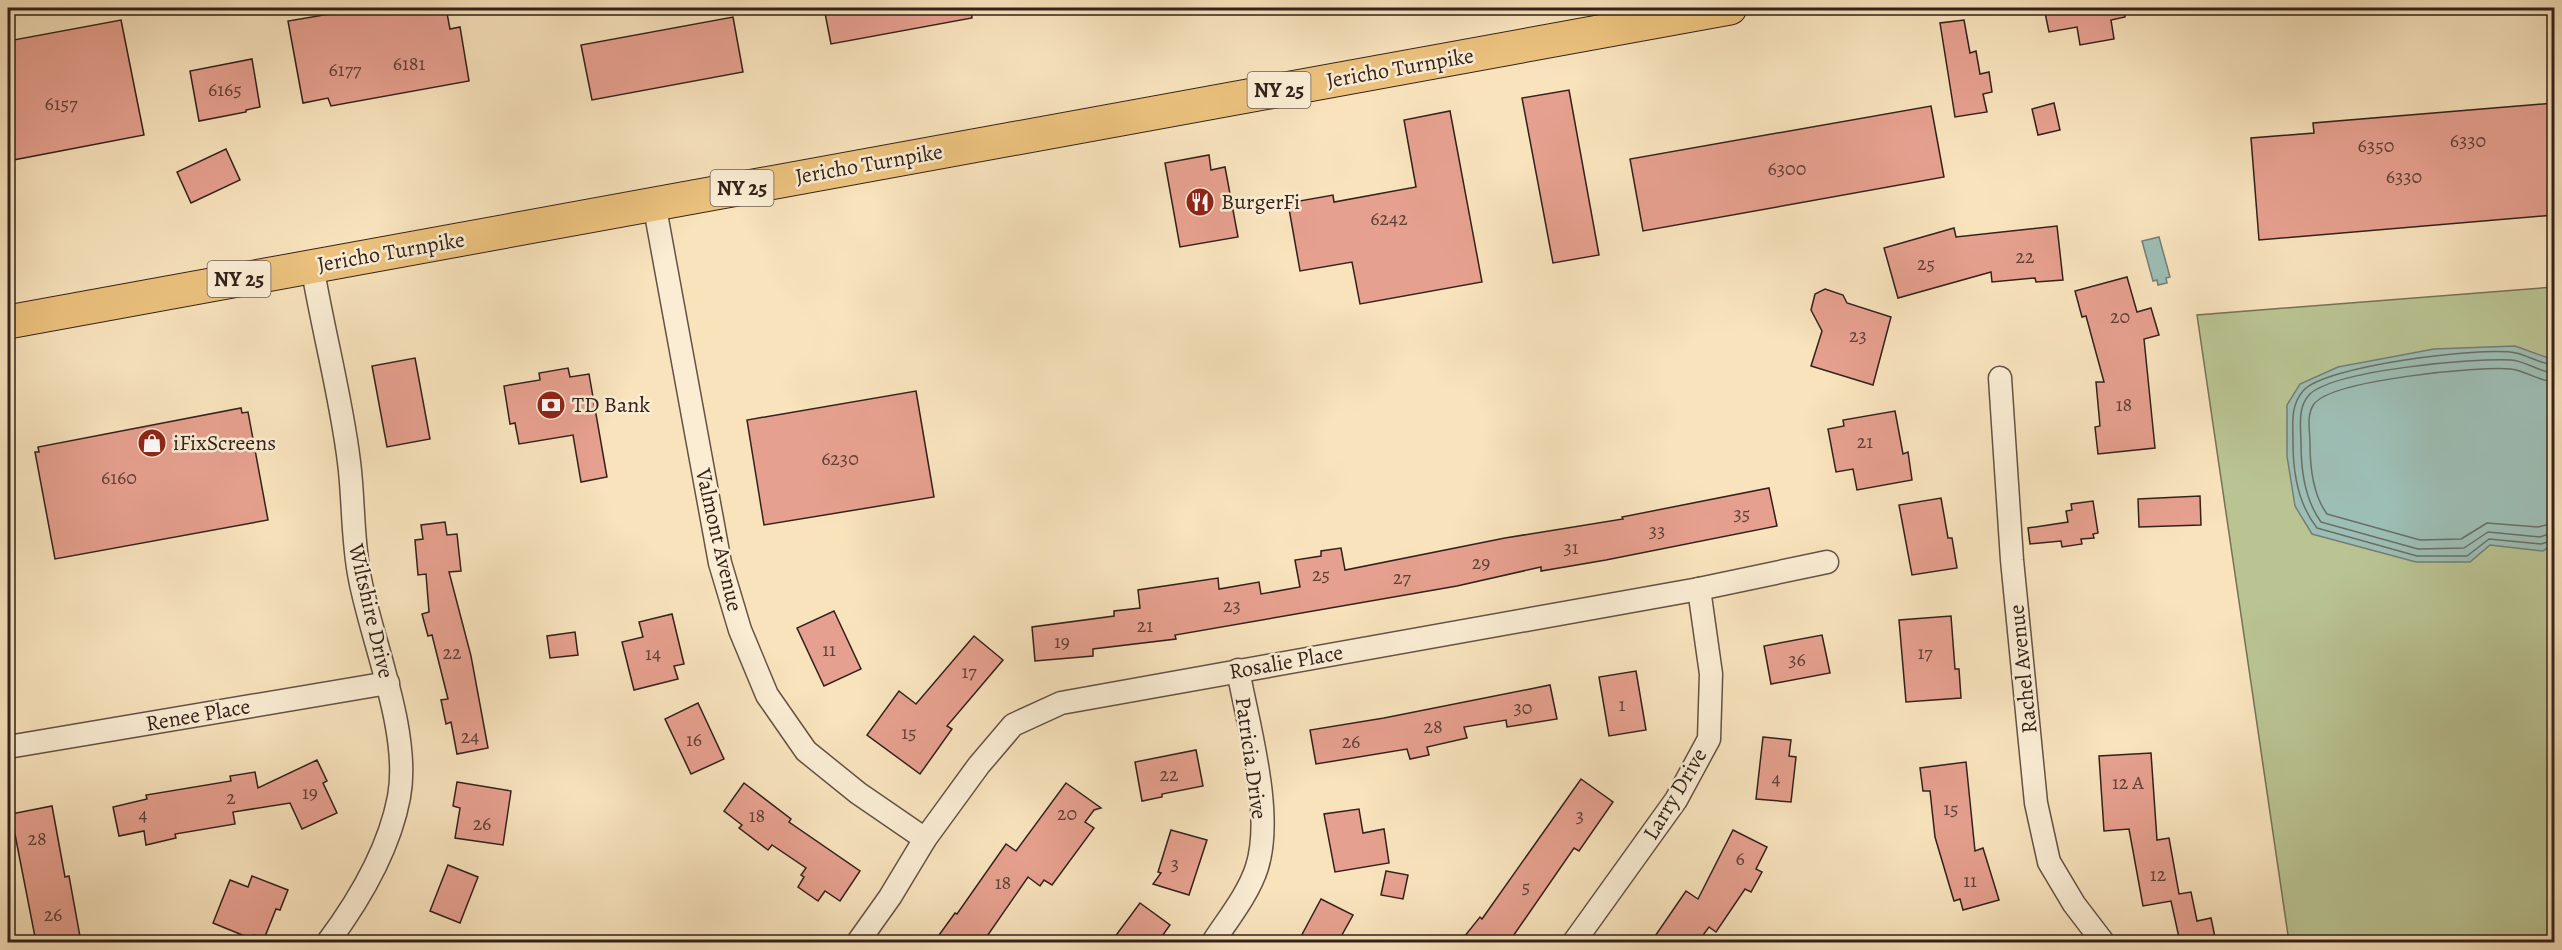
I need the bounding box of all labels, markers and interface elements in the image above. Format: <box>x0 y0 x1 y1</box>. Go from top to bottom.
street label: Jericho Turnpike <box>1324 40 1476 96</box>
house number: 6181 <box>393 50 425 77</box>
house number: 6177 <box>329 56 362 83</box>
road number: NY 25 <box>1248 72 1310 108</box>
house number: 6165 <box>208 76 242 103</box>
house number: 6157 <box>44 90 78 117</box>
house number: 6330 <box>2450 127 2486 154</box>
house number: 6350 <box>2358 132 2394 159</box>
street label: Jericho Turnpike <box>793 136 945 192</box>
house number: 6300 <box>1768 155 1806 182</box>
house number: 6330 <box>2386 163 2422 190</box>
road number: NY 25 <box>710 170 774 206</box>
restaurant icon: BurgerFi <box>1184 186 1216 218</box>
place label: BurgerFi <box>1221 187 1300 217</box>
house number: 6242 <box>1370 205 1408 232</box>
street label: Jericho Turnpike <box>315 224 467 280</box>
house number: 22 <box>2016 243 2035 270</box>
house number: 25 <box>1917 250 1935 277</box>
road number: NY 25 <box>208 261 270 297</box>
house number: 20 <box>2110 303 2130 330</box>
house number: 23 <box>1849 322 1867 349</box>
bank icon: TD Bank <box>535 389 567 421</box>
place label: TD Bank <box>572 390 650 420</box>
house number: 18 <box>2116 391 2132 418</box>
shop icon: iFixScreens <box>136 427 168 459</box>
place label: iFixScreens <box>173 428 276 458</box>
house number: 21 <box>1857 428 1873 455</box>
house number: 6230 <box>821 445 859 472</box>
house number: 6160 <box>101 464 137 491</box>
street label: Valmont Avenue <box>688 465 750 614</box>
house number: 35 <box>1734 500 1750 527</box>
house number: 33 <box>1649 517 1665 544</box>
house number: 31 <box>1563 534 1579 561</box>
street label: Wiltshire Drive <box>341 540 401 681</box>
house number: 29 <box>1472 549 1490 576</box>
house number: 25 <box>1312 561 1330 588</box>
house number: 27 <box>1393 564 1412 591</box>
house number: 23 <box>1223 592 1241 619</box>
street label: Rachel Avenue <box>2001 603 2045 735</box>
house number: 21 <box>1137 612 1153 639</box>
house number: 19 <box>1054 628 1070 655</box>
house number: 11 <box>822 636 836 663</box>
street label: Rosalie Place <box>1227 637 1345 687</box>
house number: 22 <box>443 639 462 666</box>
house number: 17 <box>1917 639 1933 666</box>
house number: 14 <box>645 640 661 667</box>
house number: 36 <box>1788 646 1806 673</box>
house number: 17 <box>961 658 977 685</box>
street label: Renee Place <box>144 691 252 739</box>
house number: 1 <box>1619 691 1626 718</box>
house number: 30 <box>1514 694 1532 721</box>
street label: Patricia Drive <box>1228 695 1274 821</box>
house number: 28 <box>1423 713 1443 740</box>
house number: 15 <box>901 719 917 746</box>
house number: 24 <box>461 723 479 750</box>
house number: 16 <box>686 726 702 753</box>
house number: 26 <box>1342 728 1360 755</box>
street label: Larry Drive <box>1636 742 1714 846</box>
house number: 22 <box>1160 761 1179 788</box>
house number: 4 <box>1771 765 1781 792</box>
house number: 12 A <box>2112 769 2144 796</box>
house number: 19 <box>302 779 318 806</box>
house number: 2 <box>226 784 236 811</box>
house number: 15 <box>1943 795 1959 822</box>
house number: 20 <box>1057 800 1077 827</box>
house number: 4 <box>138 801 148 828</box>
house number: 18 <box>749 802 765 829</box>
house number: 3 <box>1576 802 1584 829</box>
house number: 26 <box>473 810 491 837</box>
house number: 28 <box>27 825 47 852</box>
house number: 6 <box>1735 845 1745 872</box>
house number: 3 <box>1171 850 1179 877</box>
house number: 12 <box>2150 861 2167 888</box>
house number: 11 <box>1963 867 1977 894</box>
house number: 18 <box>995 869 1011 896</box>
house number: 5 <box>1522 873 1530 900</box>
house number: 26 <box>44 901 62 928</box>

